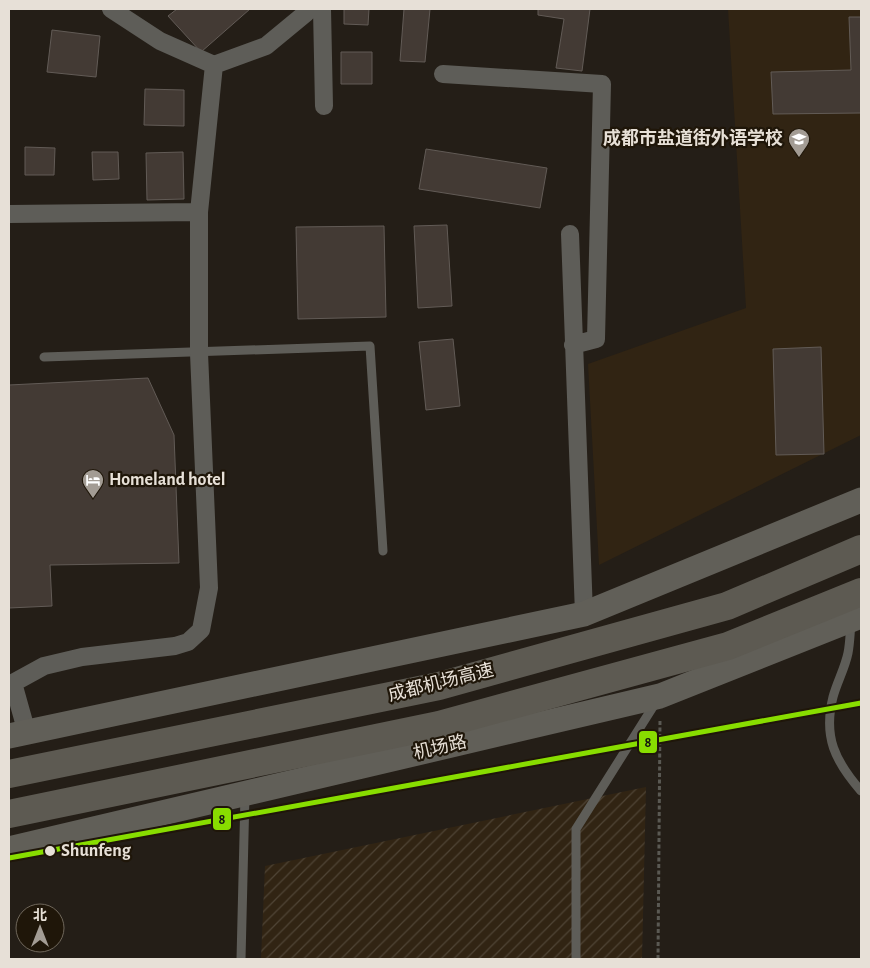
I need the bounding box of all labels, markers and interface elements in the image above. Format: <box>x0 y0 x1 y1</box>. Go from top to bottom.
school or university icon: 成都市盐道街外语学校 <box>787 127 811 158</box>
place label: 成都市盐道街外语学校 <box>603 128 783 148</box>
hotel icon: Homeland hotel <box>81 468 105 499</box>
place label: Homeland hotel <box>109 471 226 489</box>
street label: 成都机场高速 <box>386 659 496 705</box>
line badge: 8 <box>638 730 658 754</box>
street label: 机场路 <box>411 731 468 763</box>
text: 8 <box>645 736 652 750</box>
line badge: 8 <box>212 807 232 831</box>
text: 8 <box>219 813 226 827</box>
place label: Shunfeng <box>61 842 132 860</box>
marker: Shunfeng <box>43 844 57 858</box>
north arrow <box>15 903 65 953</box>
text: 北 <box>33 908 47 923</box>

